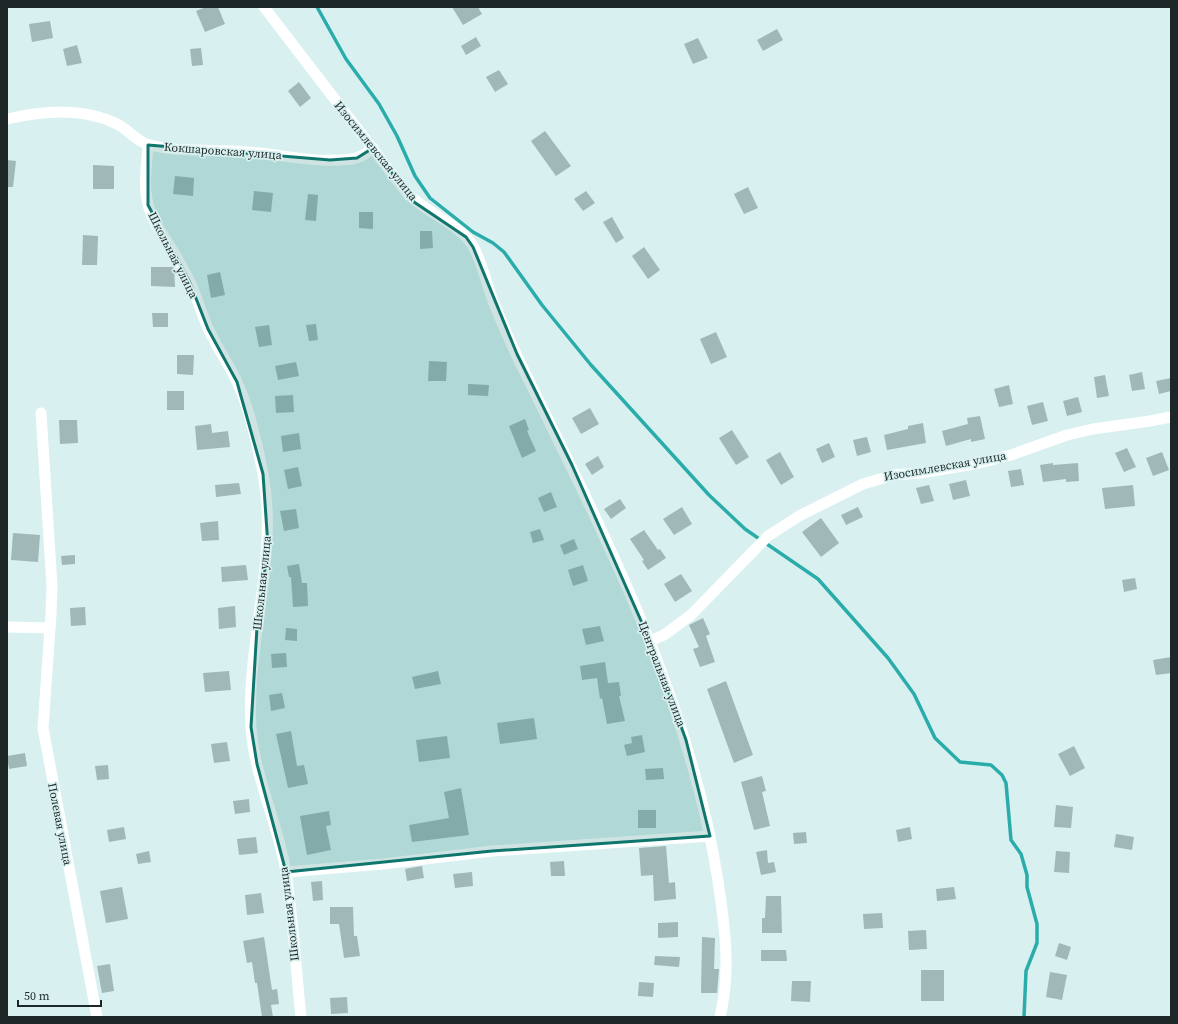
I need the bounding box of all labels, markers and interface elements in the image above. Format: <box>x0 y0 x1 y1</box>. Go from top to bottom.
street label: Изосимлевская улица <box>331 98 422 205</box>
street label: Кокшаровская улица <box>164 139 283 163</box>
street label: Школьная улица <box>144 209 202 302</box>
street label: Изосимлевская улица <box>883 447 1008 485</box>
street label: Школьная улица <box>249 534 275 631</box>
street label: Центральная улица <box>635 619 690 730</box>
street label: Полевая улица <box>44 781 76 867</box>
street label: Школьная улица <box>275 865 303 962</box>
scale bar <box>18 982 101 1008</box>
text: 50 m <box>24 988 50 1004</box>

